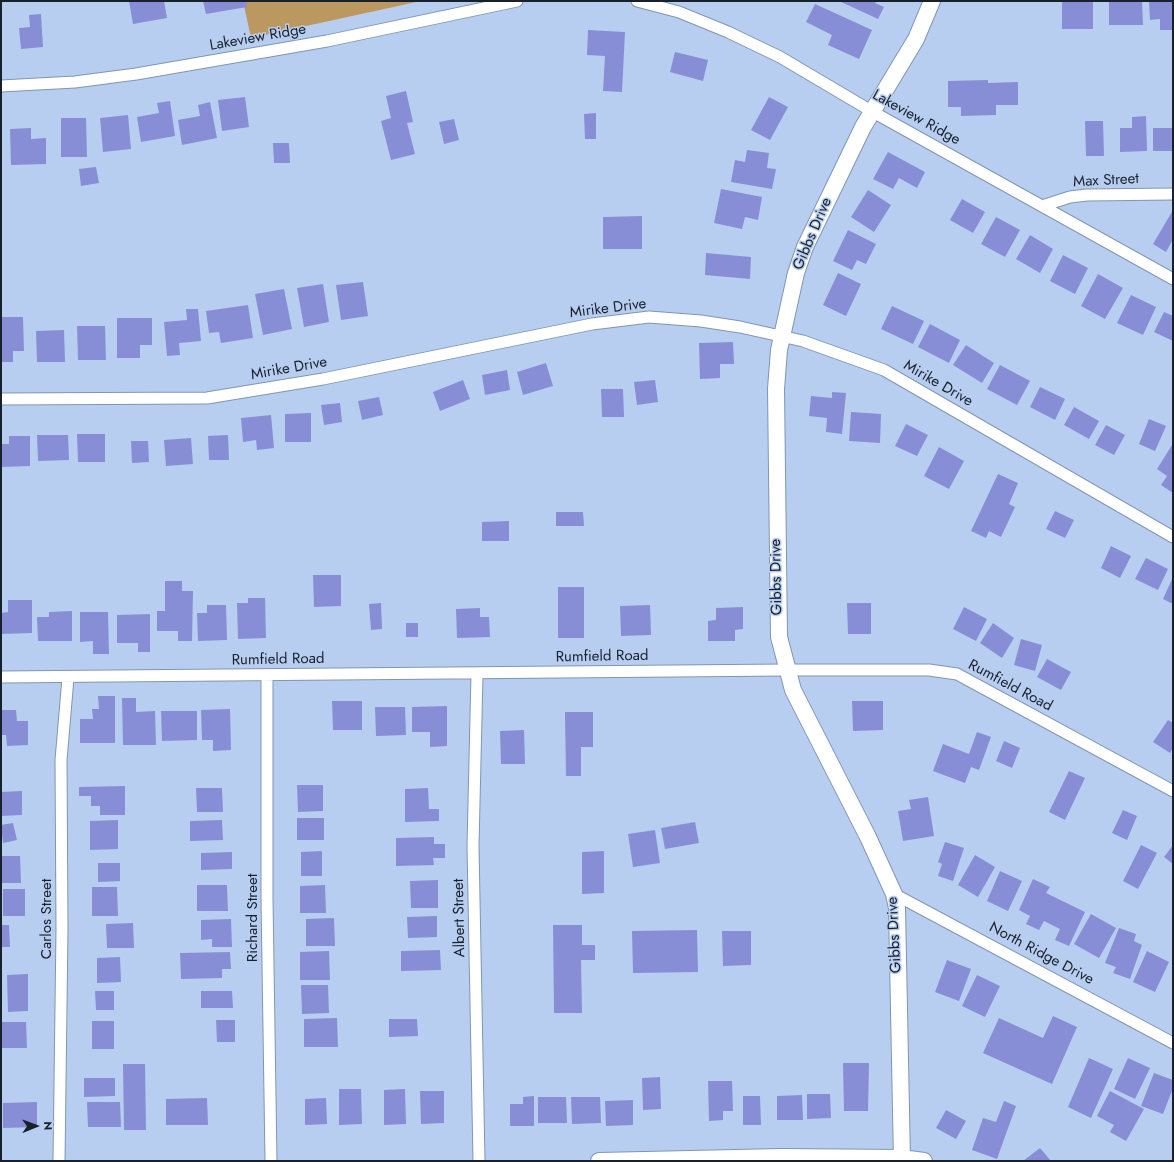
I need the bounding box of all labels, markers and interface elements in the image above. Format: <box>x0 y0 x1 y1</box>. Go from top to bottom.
street label: Lakeview Ridge <box>208 21 308 55</box>
street label: Lakeview Ridge <box>869 86 963 150</box>
street label: Max Street <box>1073 170 1139 192</box>
street label: Gibbs Drive <box>790 195 836 273</box>
street label: Mirike Drive <box>569 295 647 323</box>
street label: Mirike Drive <box>250 353 328 385</box>
street label: Mirike Drive <box>900 357 976 411</box>
street label: Gibbs Drive <box>767 539 787 615</box>
street label: Rumfield Road <box>555 647 649 667</box>
street label: Rumfield Road <box>231 650 325 670</box>
street label: Rumfield Road <box>965 656 1055 716</box>
street label: Richard Street <box>244 874 262 962</box>
street label: Carlos Street <box>38 879 56 959</box>
street label: Albert Street <box>450 879 470 957</box>
street label: Gibbs Drive <box>884 896 906 974</box>
street label: North Ridge Drive <box>986 919 1096 989</box>
north arrow <box>16 1106 56 1146</box>
text: N <box>40 1121 56 1130</box>

